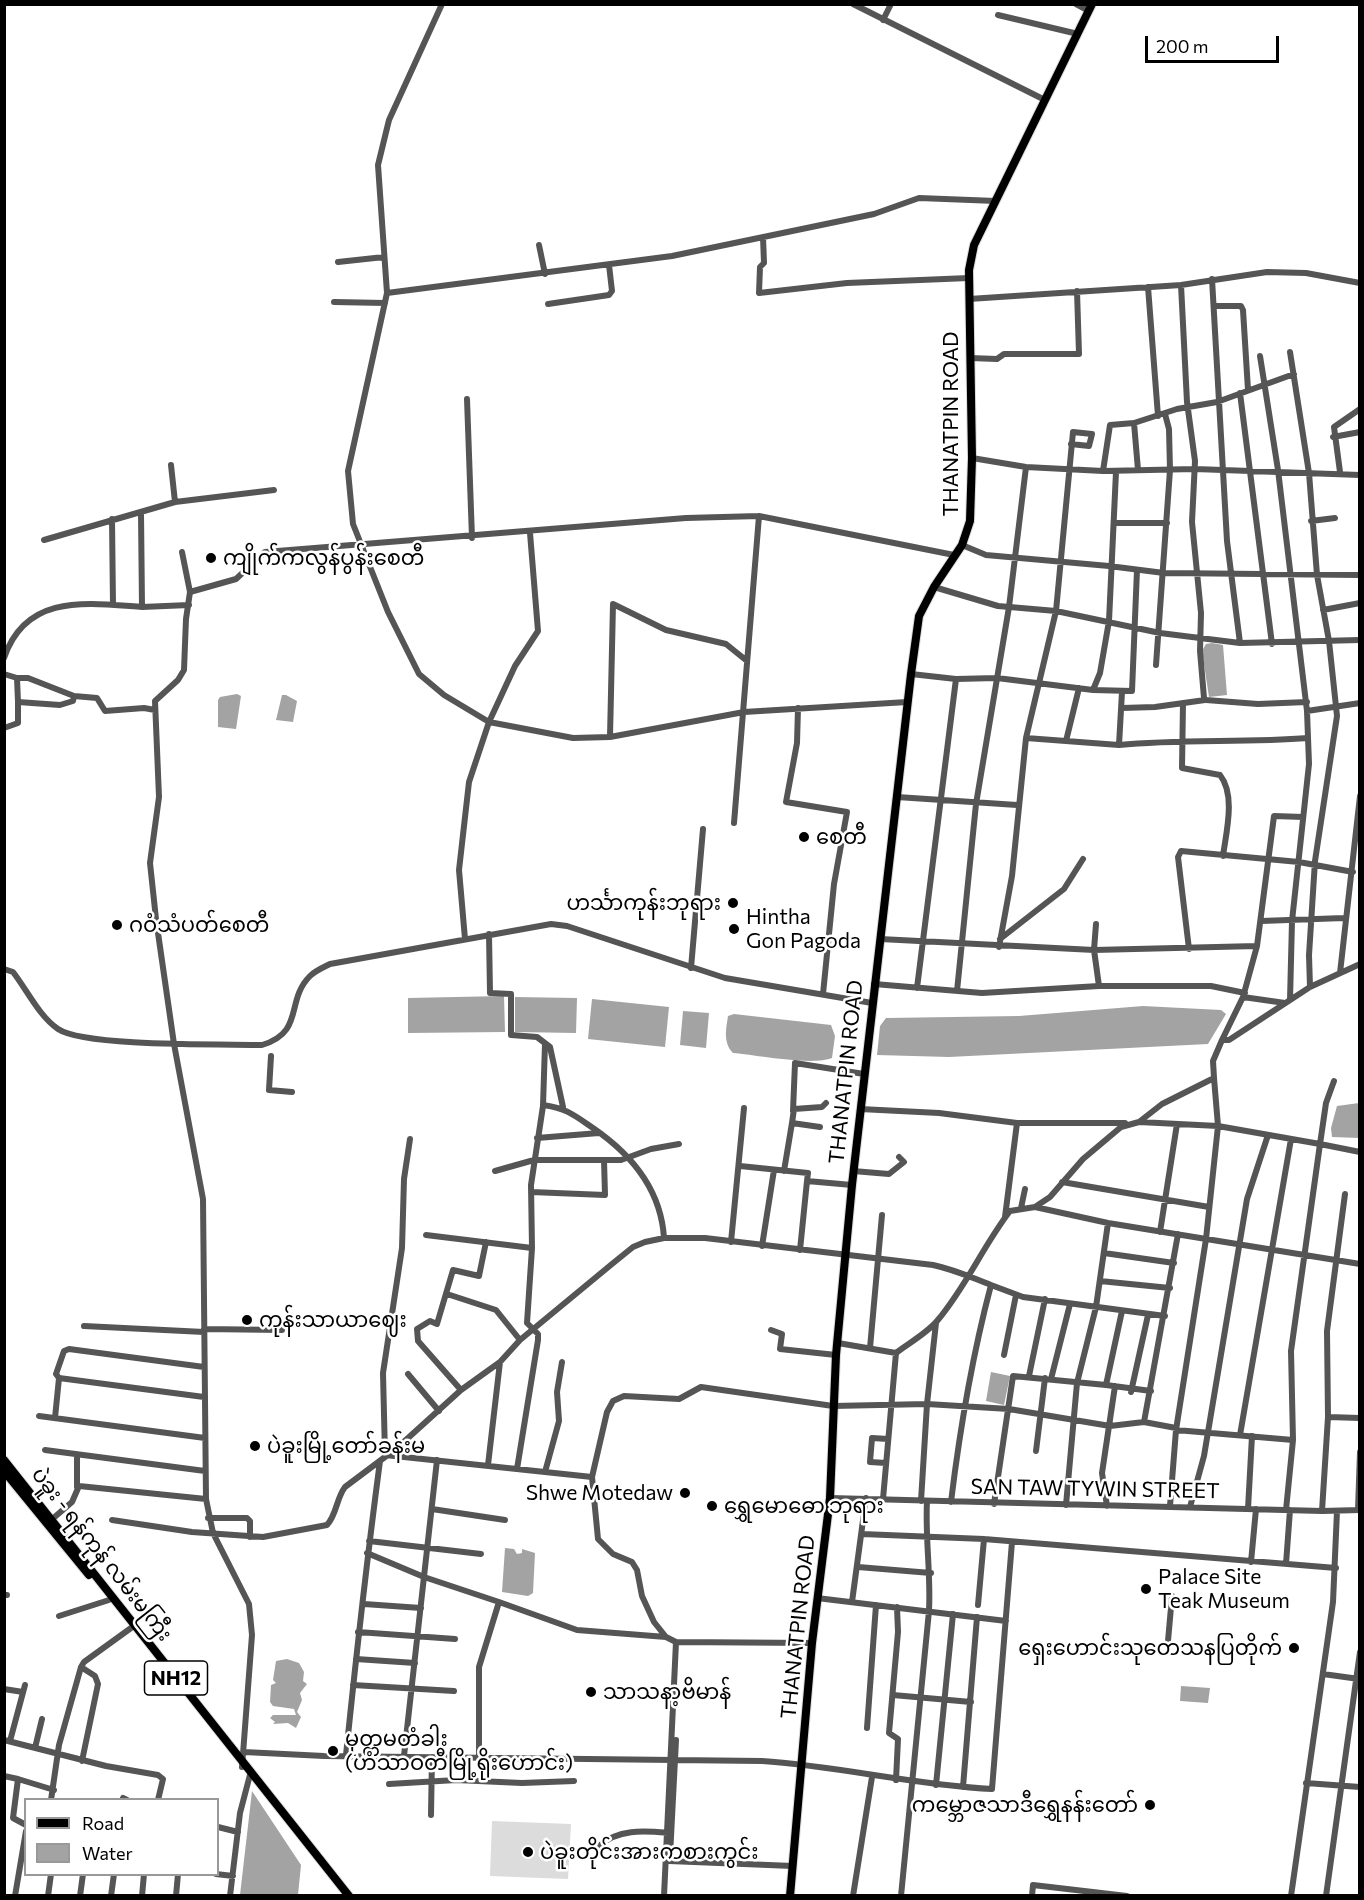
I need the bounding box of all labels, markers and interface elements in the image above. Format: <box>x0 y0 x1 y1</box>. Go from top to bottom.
scale bar <box>1148 24 1282 62</box>
text: 200 m <box>1156 35 1209 57</box>
street label: THANATPIN ROAD <box>938 332 964 516</box>
place label: ကျိုက်ကလွန်ပွန်းစေတီ <box>223 545 424 571</box>
marker: ကျိုက်ကလွန်ပွန်းစေတီ <box>204 551 218 565</box>
place label: စေတီ <box>816 824 867 850</box>
marker: စေတီ <box>797 830 811 844</box>
place label: ဟင်္သာကုန်းဘုရား <box>566 890 721 916</box>
marker: ဟင်္သာကုန်းဘုရား <box>726 896 740 910</box>
place label: Hintha Gon Pagoda <box>746 904 861 954</box>
place label: ဂဝံသံပတ်စေတီ <box>129 912 269 938</box>
marker: ဂဝံသံပတ်စေတီ <box>110 918 124 932</box>
marker: Hintha Gon Pagoda <box>727 922 741 936</box>
street label: THANATPIN ROAD <box>824 979 868 1165</box>
place label: ကုန်းသာယာဈေး <box>259 1307 407 1333</box>
marker: ကုန်းသာယာဈေး <box>240 1313 254 1327</box>
place label: ပဲခူးမြို့တော်ခန်းမ <box>267 1433 425 1459</box>
marker: ပဲခူးမြို့တော်ခန်းမ <box>248 1439 262 1453</box>
street label: ပဲခူး - ရန်ကုန် လမ်းမကြီး <box>26 1462 178 1646</box>
street label: SAN TAW TYWIN STREET <box>970 1474 1220 1504</box>
place label: Shwe Motedaw <box>526 1480 673 1506</box>
marker: Shwe Motedaw <box>678 1486 692 1500</box>
place label: ရွှေမောဓော ဘုရား <box>724 1493 884 1519</box>
marker: ရွှေမောဓော ဘုရား <box>705 1499 719 1513</box>
street label: THANATPIN ROAD <box>776 1534 820 1720</box>
place label: Palace Site Teak Museum <box>1158 1564 1290 1614</box>
marker: Palace Site Teak Museum <box>1139 1582 1153 1596</box>
place label: ရှေးဟောင်းသုတေသနပြတိုက် <box>1018 1635 1282 1661</box>
marker: ရှေးဟောင်းသုတေသနပြတိုက် <box>1287 1641 1301 1655</box>
road number: NH12 <box>144 1661 207 1695</box>
place label: သာသနာ့ဗိမာန် <box>603 1679 731 1705</box>
marker: သာသနာ့ဗိမာန် <box>584 1685 598 1699</box>
place label: မုတ္တမတံခါး (ဟံသာဝတီမြို့ရိုးဟောင်း) <box>345 1726 573 1776</box>
marker: မုတ္တမတံခါး (ဟံသာဝတီမြို့ရိုးဟောင်း) <box>326 1744 340 1758</box>
place label: ကမ္ဘောဇသာဒီရွှေနန်းတော် <box>912 1792 1138 1818</box>
legend <box>24 1798 219 1876</box>
marker: ကမ္ဘောဇသာဒီရွှေနန်းတော် <box>1143 1798 1157 1812</box>
text: Road <box>82 1812 124 1834</box>
place label: ပဲခူးတိုင်းအားကစားကွင်း <box>540 1839 759 1865</box>
text: Water <box>82 1842 133 1864</box>
marker: ပဲခူးတိုင်းအားကစားကွင်း <box>521 1845 535 1859</box>

